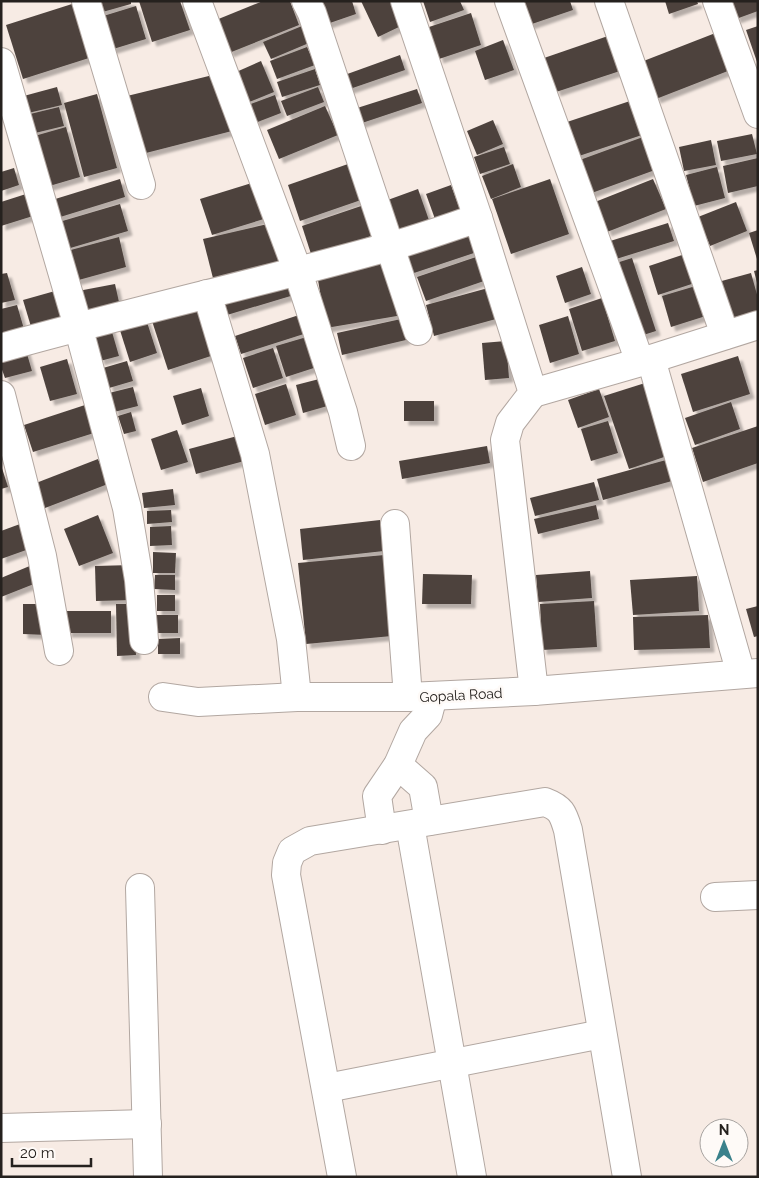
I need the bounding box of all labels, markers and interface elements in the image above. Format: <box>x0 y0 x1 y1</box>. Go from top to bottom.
street label: Gopala Road <box>419 685 503 705</box>
north arrow <box>699 1118 749 1168</box>
text: N <box>719 1122 729 1138</box>
scale bar <box>12 1136 91 1168</box>
text: 20 m <box>20 1144 55 1162</box>

